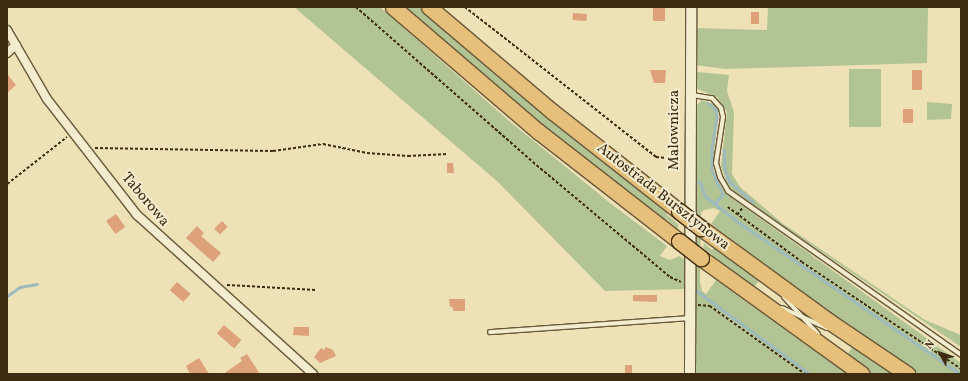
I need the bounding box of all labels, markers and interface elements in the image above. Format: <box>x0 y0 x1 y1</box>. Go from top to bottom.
street label: Malownicza <box>666 90 684 170</box>
street label: Autostrada Bursztynowa <box>593 140 733 254</box>
street label: Taborowa <box>117 169 173 231</box>
north arrow <box>920 333 960 373</box>
text: N <box>922 337 939 353</box>

